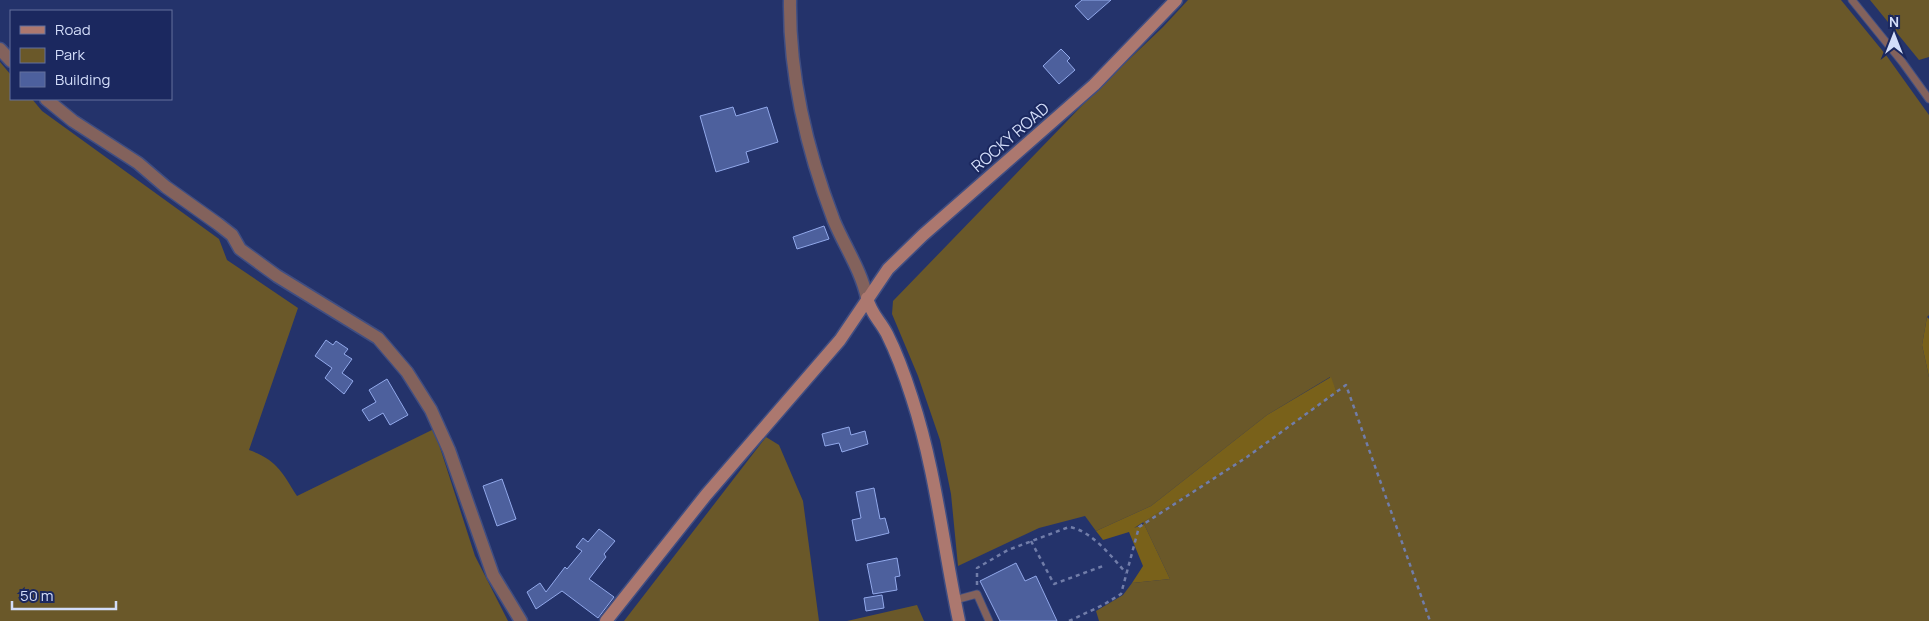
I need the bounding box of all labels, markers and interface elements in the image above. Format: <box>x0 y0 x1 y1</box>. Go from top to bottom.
legend <box>10 10 172 100</box>
north arrow <box>1869 10 1919 60</box>
text: N <box>1889 12 1899 31</box>
text: Road <box>55 19 91 40</box>
text: Park <box>55 44 85 65</box>
text: Building <box>55 69 110 90</box>
street label: ROCKY ROAD <box>966 97 1054 177</box>
scale bar <box>12 578 116 610</box>
text: 50 m <box>20 585 54 606</box>

